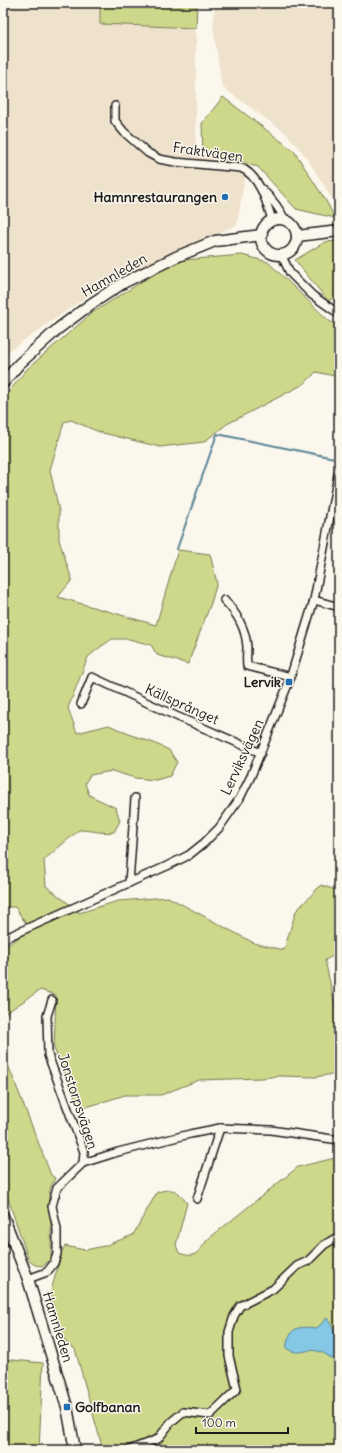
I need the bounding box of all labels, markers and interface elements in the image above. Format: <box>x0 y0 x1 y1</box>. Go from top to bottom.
street label: Fraktvägen <box>172 138 244 166</box>
place label: Hamnrestaurangen <box>93 188 217 206</box>
marker: Hamnrestaurangen <box>220 192 230 202</box>
street label: Hamnleden <box>78 249 150 301</box>
place label: Lervik <box>243 673 281 691</box>
marker: Lervik <box>284 677 294 687</box>
street label: Källsprånget <box>142 680 222 728</box>
street label: Lerviksvägen <box>217 716 267 798</box>
street label: Jonstorpsvägen <box>54 1051 102 1151</box>
street label: Hamnleden <box>39 1289 77 1365</box>
place label: Golfbanan <box>75 1398 141 1416</box>
marker: Golfbanan <box>62 1402 72 1412</box>
scale bar <box>196 1409 288 1435</box>
text: 100 m <box>202 1415 236 1430</box>

